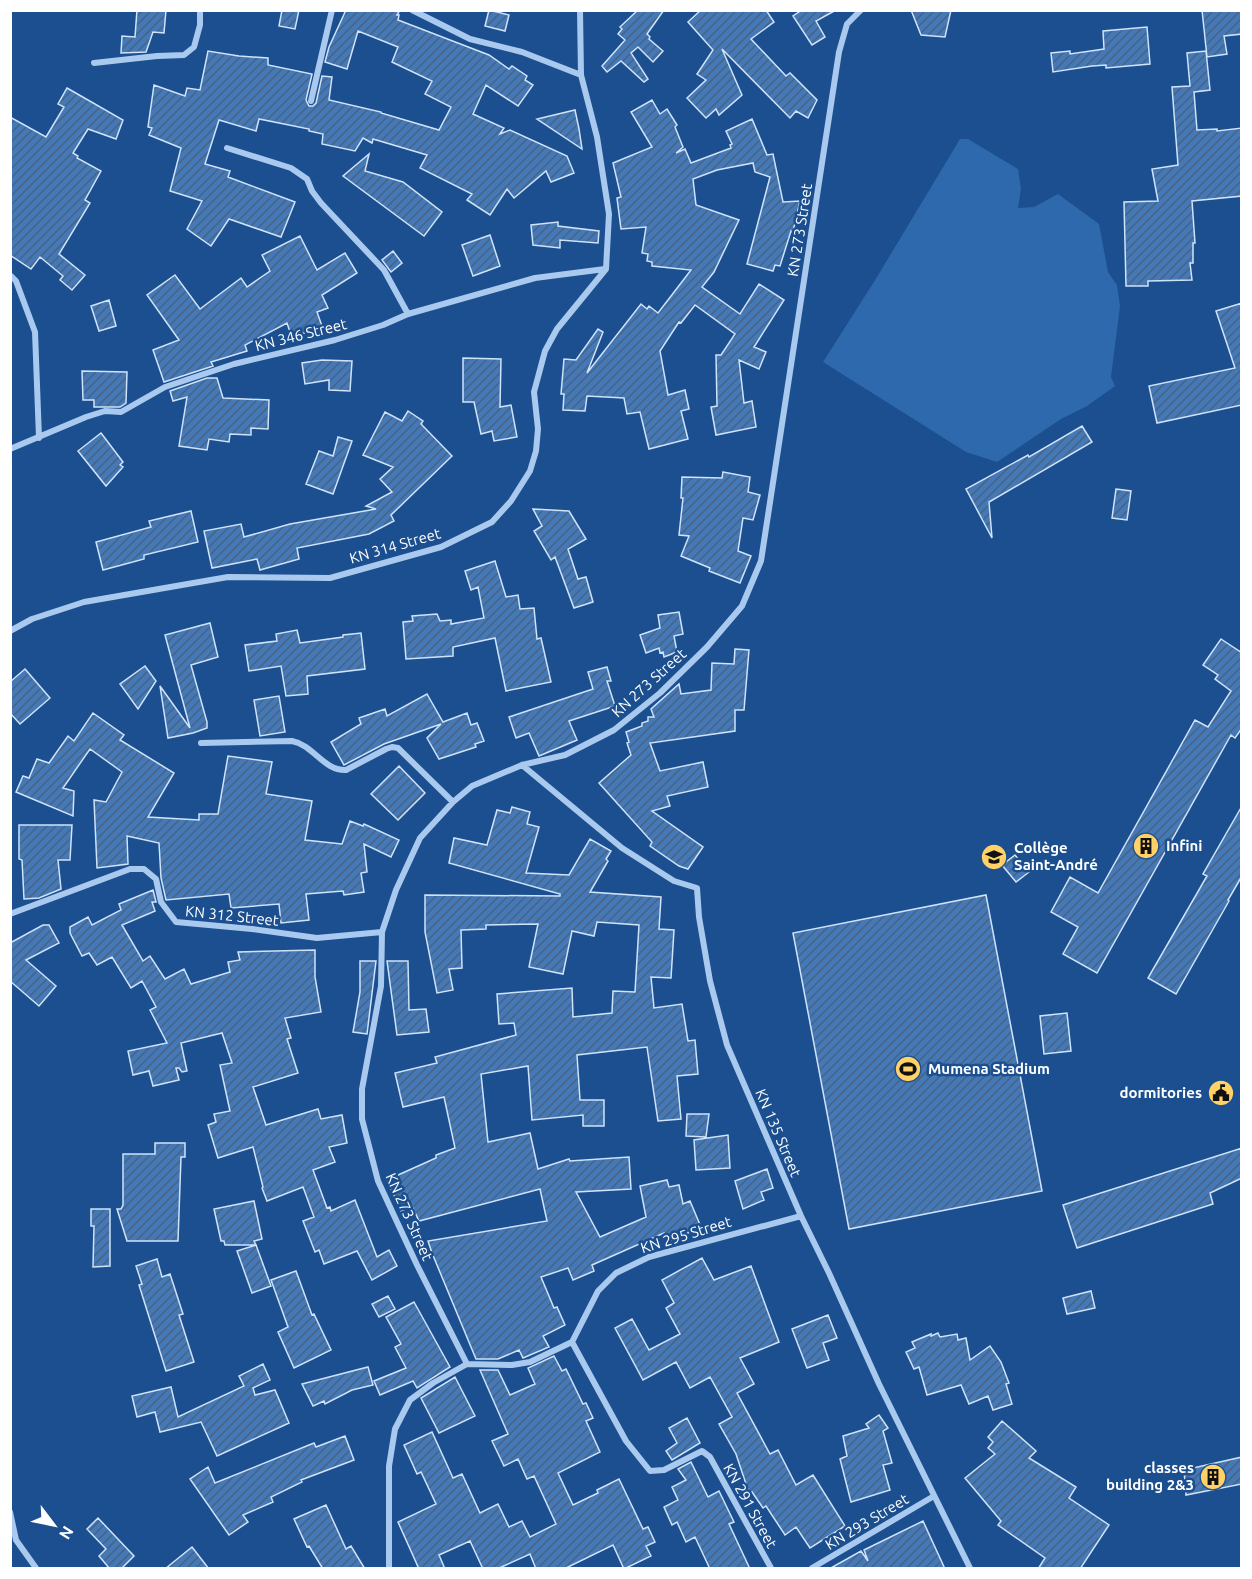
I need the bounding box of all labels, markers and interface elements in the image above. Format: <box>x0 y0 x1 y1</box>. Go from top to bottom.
street label: KN 273 Street <box>784 182 815 278</box>
street label: KN 346 Street <box>253 315 349 354</box>
street label: KN 314 Street <box>347 524 442 567</box>
street label: KN 273 Street <box>608 645 689 720</box>
building icon: Infini <box>1131 831 1161 861</box>
place label: Infini <box>1166 837 1203 854</box>
place label: Collège Saint-André <box>1014 839 1098 873</box>
school or university icon: Collège Saint-André <box>979 842 1009 872</box>
street label: KN 312 Street <box>184 902 280 929</box>
sports icon: Mumena Stadium <box>893 1054 923 1084</box>
place label: Mumena Stadium <box>928 1060 1050 1077</box>
public building icon: dormitories <box>1206 1078 1236 1108</box>
place label: dormitories <box>1119 1084 1202 1101</box>
street label: KN 135 Street <box>752 1086 805 1179</box>
street label: KN 273 Street <box>383 1170 436 1263</box>
street label: KN 295 Street <box>638 1213 733 1256</box>
place label: classes building 2&3 <box>1106 1459 1194 1493</box>
street label: KN 291 Street <box>720 1461 781 1551</box>
building icon: classes building 2&3 <box>1198 1462 1228 1492</box>
street label: KN 293 Street <box>822 1490 911 1553</box>
north arrow <box>24 1495 84 1555</box>
text: N <box>56 1523 78 1543</box>

